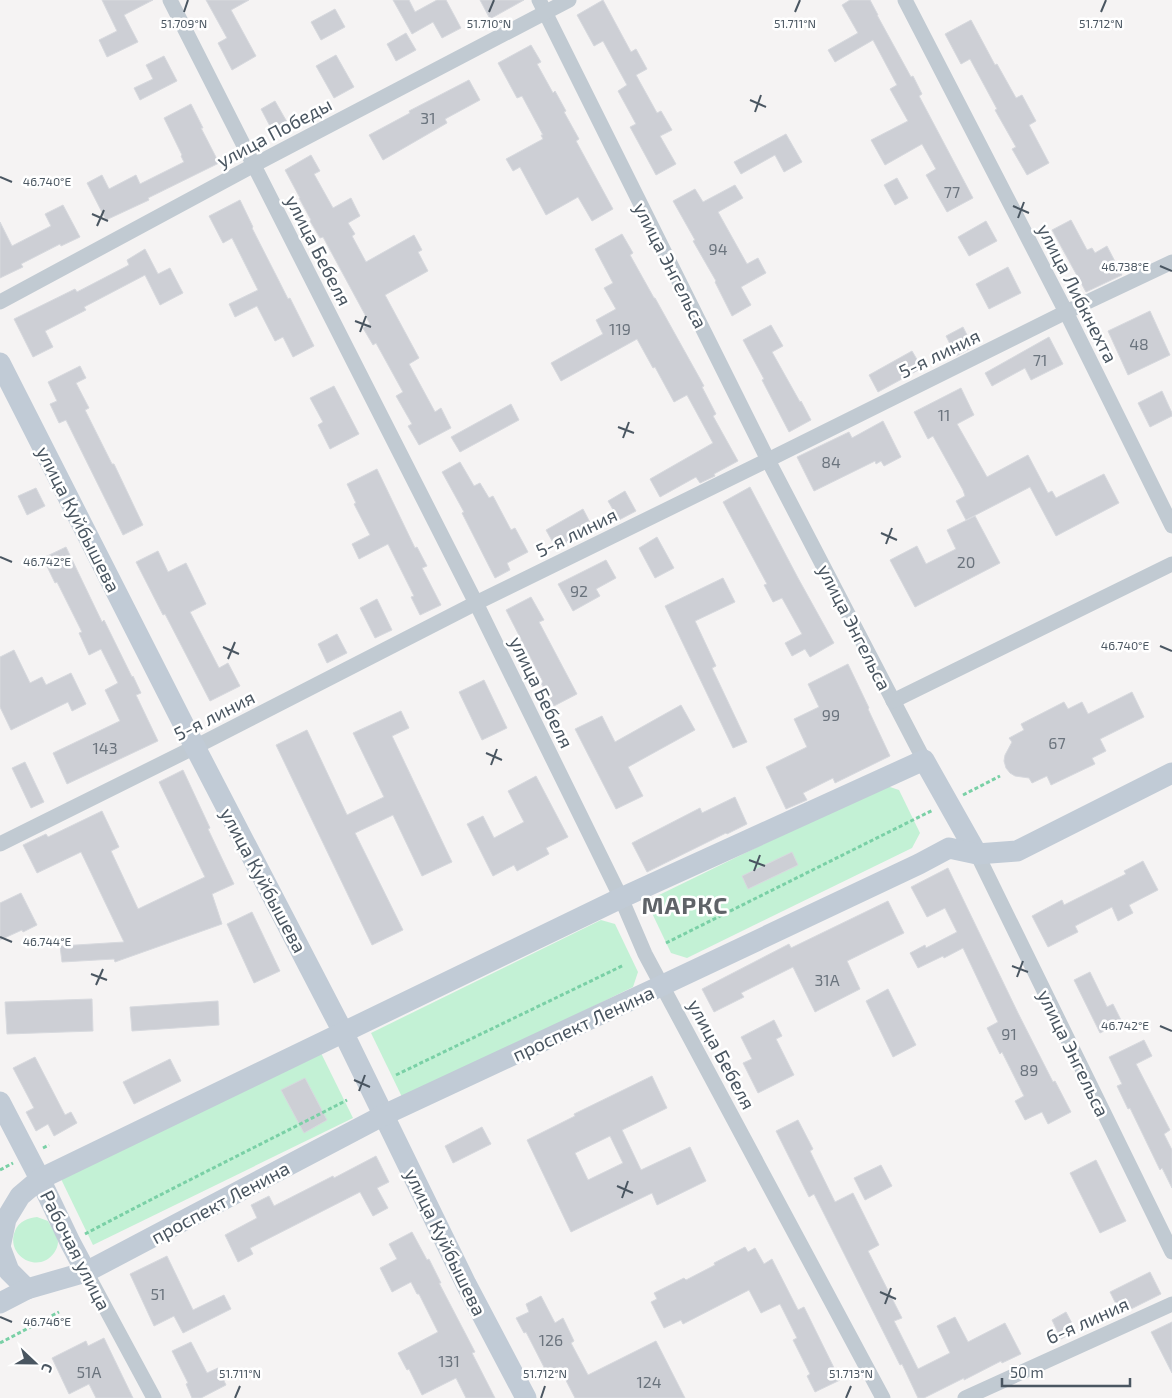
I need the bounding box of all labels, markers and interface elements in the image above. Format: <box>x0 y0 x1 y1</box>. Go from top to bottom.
text: 51.709°N <box>161 16 207 30</box>
text: 51.710°N <box>467 16 511 30</box>
text: 51.711°N <box>774 16 816 30</box>
text: 51.712°N <box>1079 16 1123 30</box>
street label: улица Победы <box>213 92 336 173</box>
house number: 31 <box>420 108 436 127</box>
text: 46.740°E <box>23 174 71 188</box>
house number: 77 <box>944 182 960 201</box>
street label: улица Бебеля <box>280 191 357 310</box>
street label: улица Энгельса <box>628 198 713 332</box>
street label: улица Либкнехта <box>1032 220 1123 367</box>
house number: 94 <box>709 239 728 258</box>
text: 46.738°E <box>1101 259 1149 273</box>
house number: 119 <box>609 319 631 338</box>
street label: 5-я линия <box>895 323 983 383</box>
house number: 48 <box>1129 334 1149 353</box>
house number: 71 <box>1033 350 1047 369</box>
house number: 11 <box>938 405 950 424</box>
street label: улица Куйбышева <box>31 442 126 596</box>
house number: 84 <box>821 452 841 471</box>
street label: 5-я линия <box>532 502 620 562</box>
house number: 20 <box>957 552 975 571</box>
text: 46.742°E <box>23 554 71 568</box>
street label: улица Энгельса <box>812 560 897 694</box>
house number: 92 <box>570 581 588 600</box>
street label: улица Бебеля <box>504 633 579 752</box>
text: 46.740°E <box>1101 638 1149 652</box>
street label: 5-я линия <box>170 685 258 745</box>
house number: 99 <box>822 705 840 724</box>
house number: 67 <box>1048 733 1066 752</box>
house number: 143 <box>92 738 118 757</box>
street label: улица Куйбышева <box>215 804 312 957</box>
district label: МАРКС <box>642 890 728 919</box>
text: 46.744°E <box>23 934 72 948</box>
house number: 31А <box>814 970 840 989</box>
street label: проспект Ленина <box>509 980 657 1066</box>
street label: улица Энгельса <box>1032 986 1115 1121</box>
street label: улица Бебеля <box>683 995 761 1113</box>
text: 46.742°E <box>1101 1018 1149 1032</box>
house number: 91 <box>1001 1024 1017 1043</box>
house number: 89 <box>1020 1060 1038 1079</box>
street label: проспект Ленина <box>147 1156 293 1248</box>
street label: улица Куйбышева <box>399 1165 492 1320</box>
street label: Рабочая улица <box>35 1186 116 1314</box>
house number: 51 <box>151 1284 165 1303</box>
street label: 6-я линия <box>1042 1292 1132 1348</box>
text: 46.746°E <box>23 1314 71 1328</box>
house number: 126 <box>539 1330 563 1349</box>
north arrow <box>10 1338 60 1388</box>
house number: 131 <box>438 1351 460 1370</box>
scale bar <box>1002 1356 1130 1388</box>
text: С <box>38 1361 57 1375</box>
house number: 51А <box>77 1362 101 1381</box>
text: 50 m <box>1010 1363 1044 1381</box>
text: 51.711°N <box>219 1366 261 1380</box>
text: 51.712°N <box>523 1366 567 1380</box>
text: 51.713°N <box>829 1366 873 1380</box>
house number: 124 <box>636 1372 662 1391</box>

